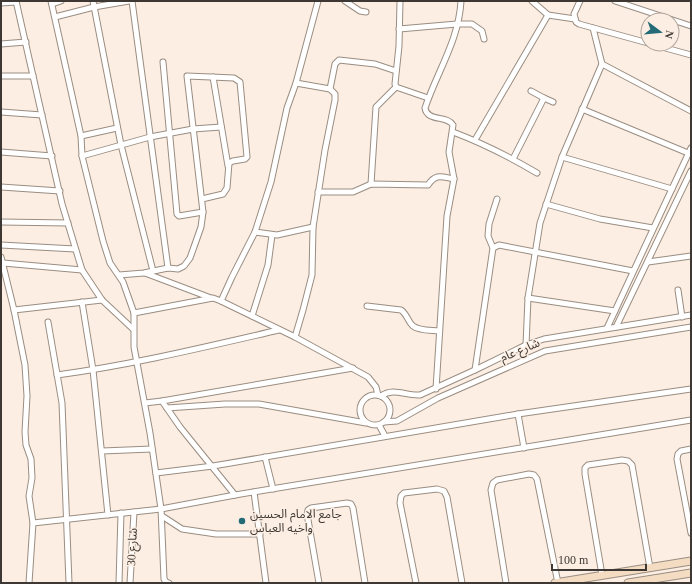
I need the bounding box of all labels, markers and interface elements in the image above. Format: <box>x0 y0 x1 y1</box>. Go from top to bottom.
north arrow <box>640 12 680 52</box>
text: N <box>663 29 676 40</box>
street label: شارع عام <box>498 335 543 366</box>
place label: جامع الامام الحسين واخيه العباس <box>250 507 342 535</box>
marker: جامع الامام الحسين واخيه العباس <box>237 516 247 526</box>
street label: شارع 30 <box>124 527 142 567</box>
scale bar <box>552 546 646 572</box>
text: 100 m <box>558 553 589 567</box>

